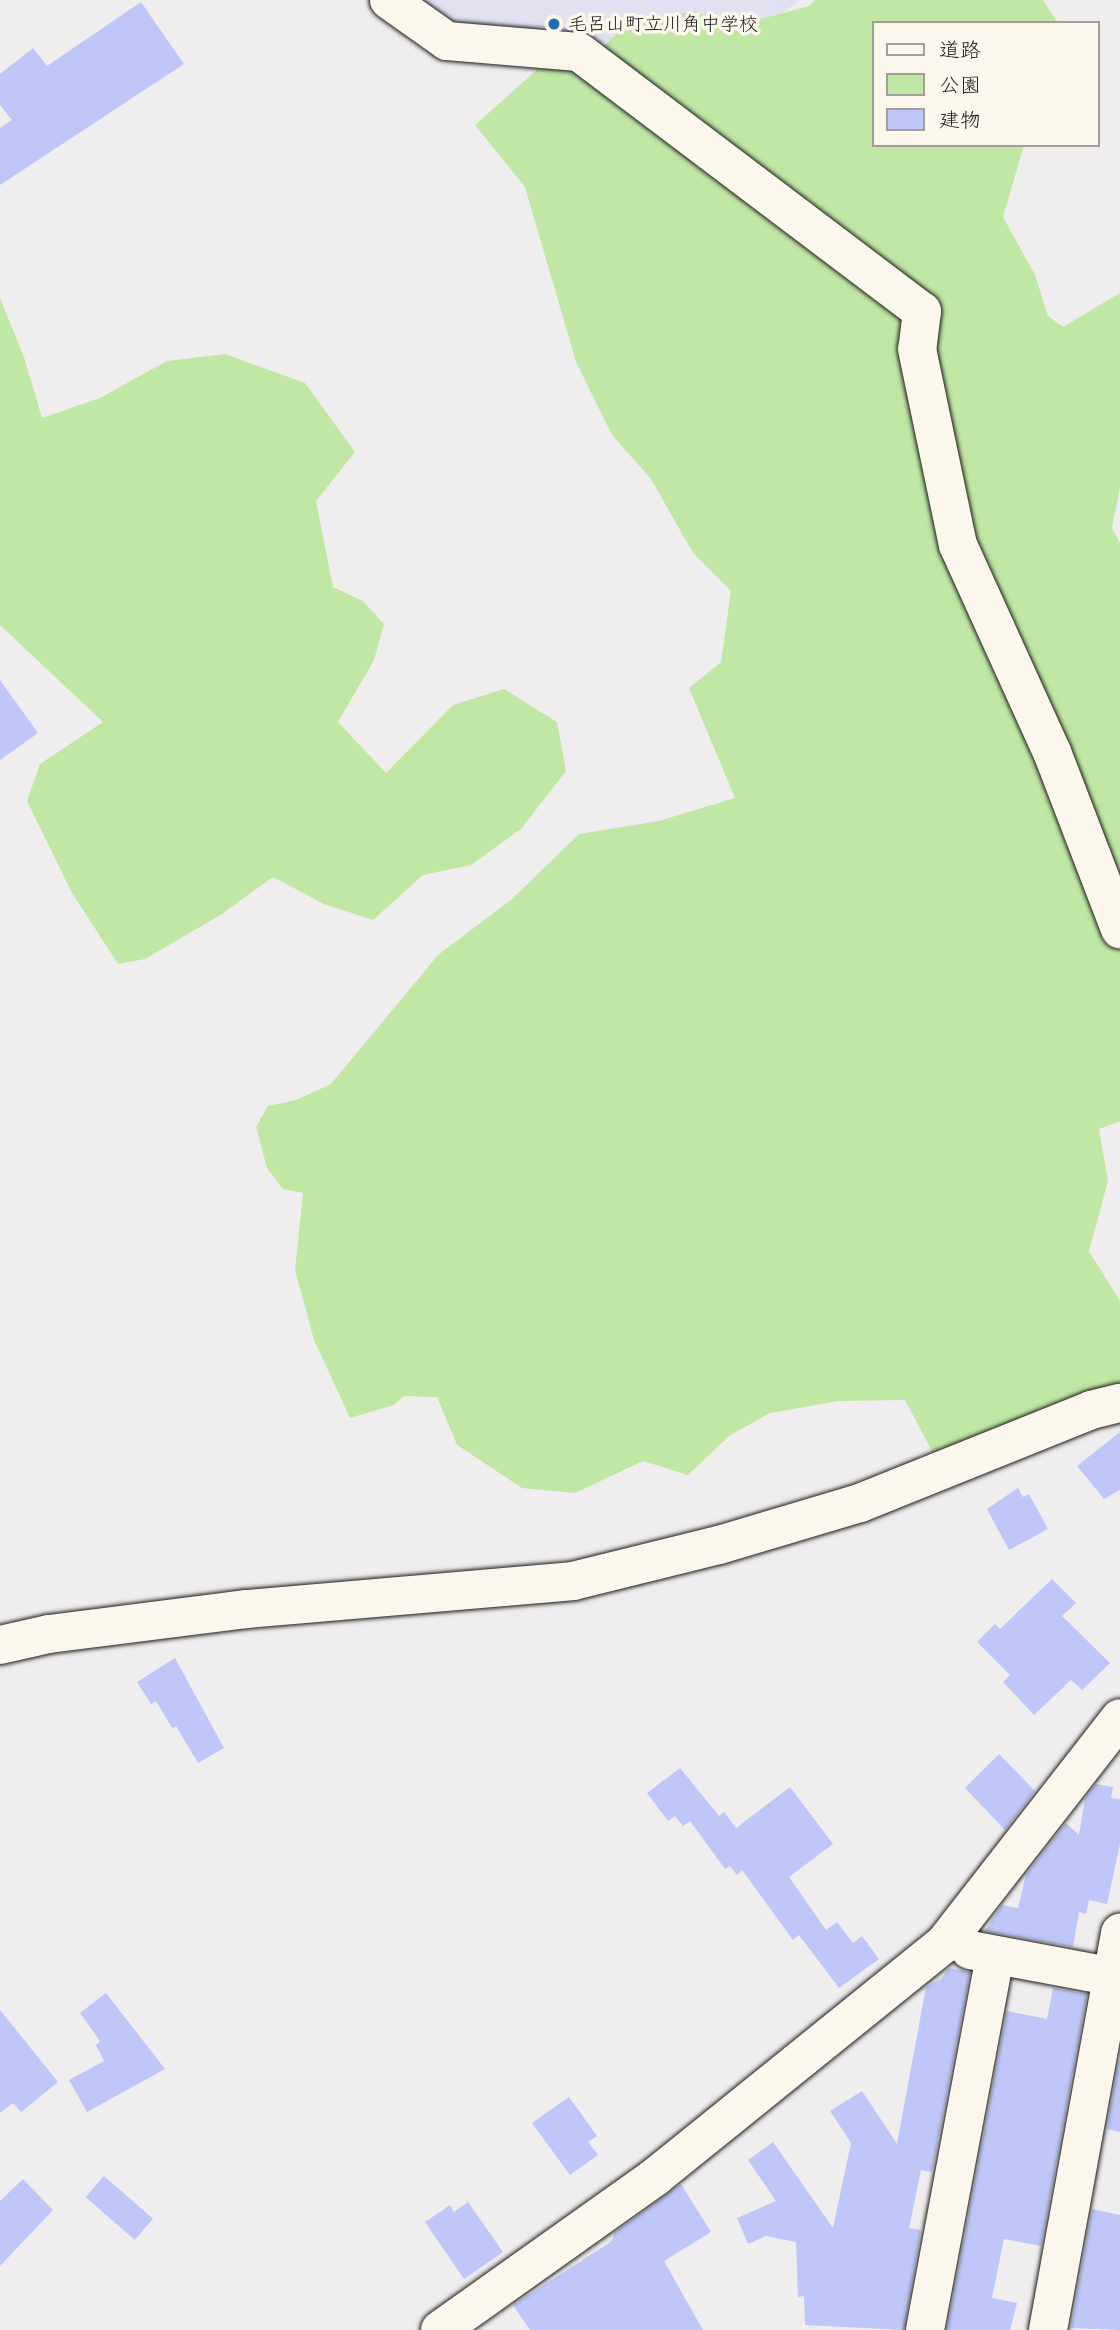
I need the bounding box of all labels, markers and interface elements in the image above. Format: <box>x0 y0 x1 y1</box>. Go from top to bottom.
place label: 毛呂山町立川角中学校 <box>568 13 758 35</box>
marker: 毛呂山町立川角中学校 <box>546 16 562 32</box>
legend <box>872 21 1099 147</box>
text: 道路 <box>939 31 981 69</box>
text: 公園 <box>939 66 981 104</box>
text: 建物 <box>939 101 981 139</box>

